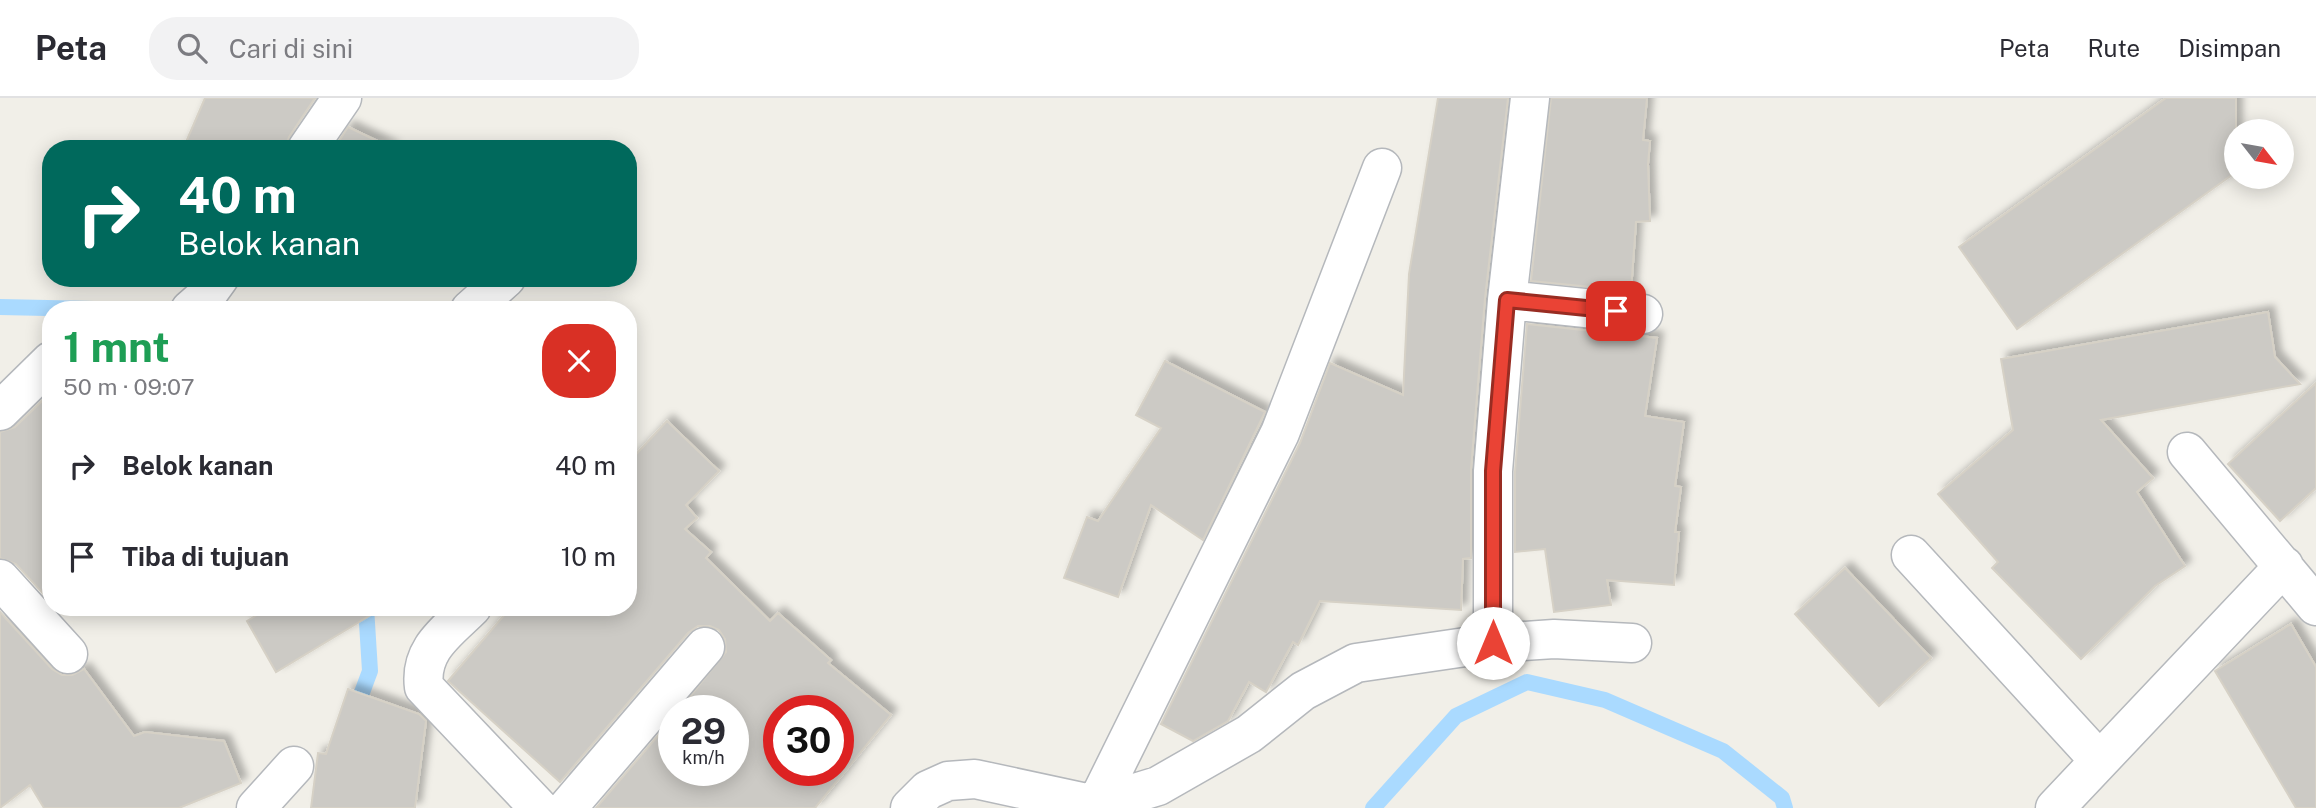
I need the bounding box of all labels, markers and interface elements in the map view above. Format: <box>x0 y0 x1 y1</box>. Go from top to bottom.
search box <box>149 17 639 80</box>
text: Peta <box>35 29 107 67</box>
icon: search <box>173 29 211 67</box>
text: Cari di sini <box>229 33 353 64</box>
text: Peta <box>1999 34 2050 62</box>
text: Rute <box>2088 34 2140 62</box>
text: Disimpan <box>2178 34 2281 62</box>
north arrow <box>2224 119 2294 189</box>
map controls <box>2224 119 2294 189</box>
text: 40 m <box>178 166 297 224</box>
icon: right <box>63 168 154 259</box>
text: Belok kanan <box>178 225 360 262</box>
pin <box>1586 281 1646 341</box>
icon: arrive <box>1597 292 1635 330</box>
text: 1 mnt <box>63 322 170 371</box>
button: close <box>542 324 616 398</box>
text: 50 m · 09:07 <box>63 373 195 400</box>
icon: right <box>63 447 101 485</box>
text: Belok kanan <box>122 450 273 481</box>
text: 40 m <box>555 450 616 481</box>
icon: arrive <box>63 538 101 576</box>
text: Tiba di tujuan <box>122 541 289 572</box>
text: 10 m <box>561 541 616 572</box>
position arrow <box>1456 606 1530 680</box>
speed limit sign: 30 <box>763 695 854 786</box>
text: 29 <box>681 711 726 752</box>
text: km/h <box>682 747 725 768</box>

